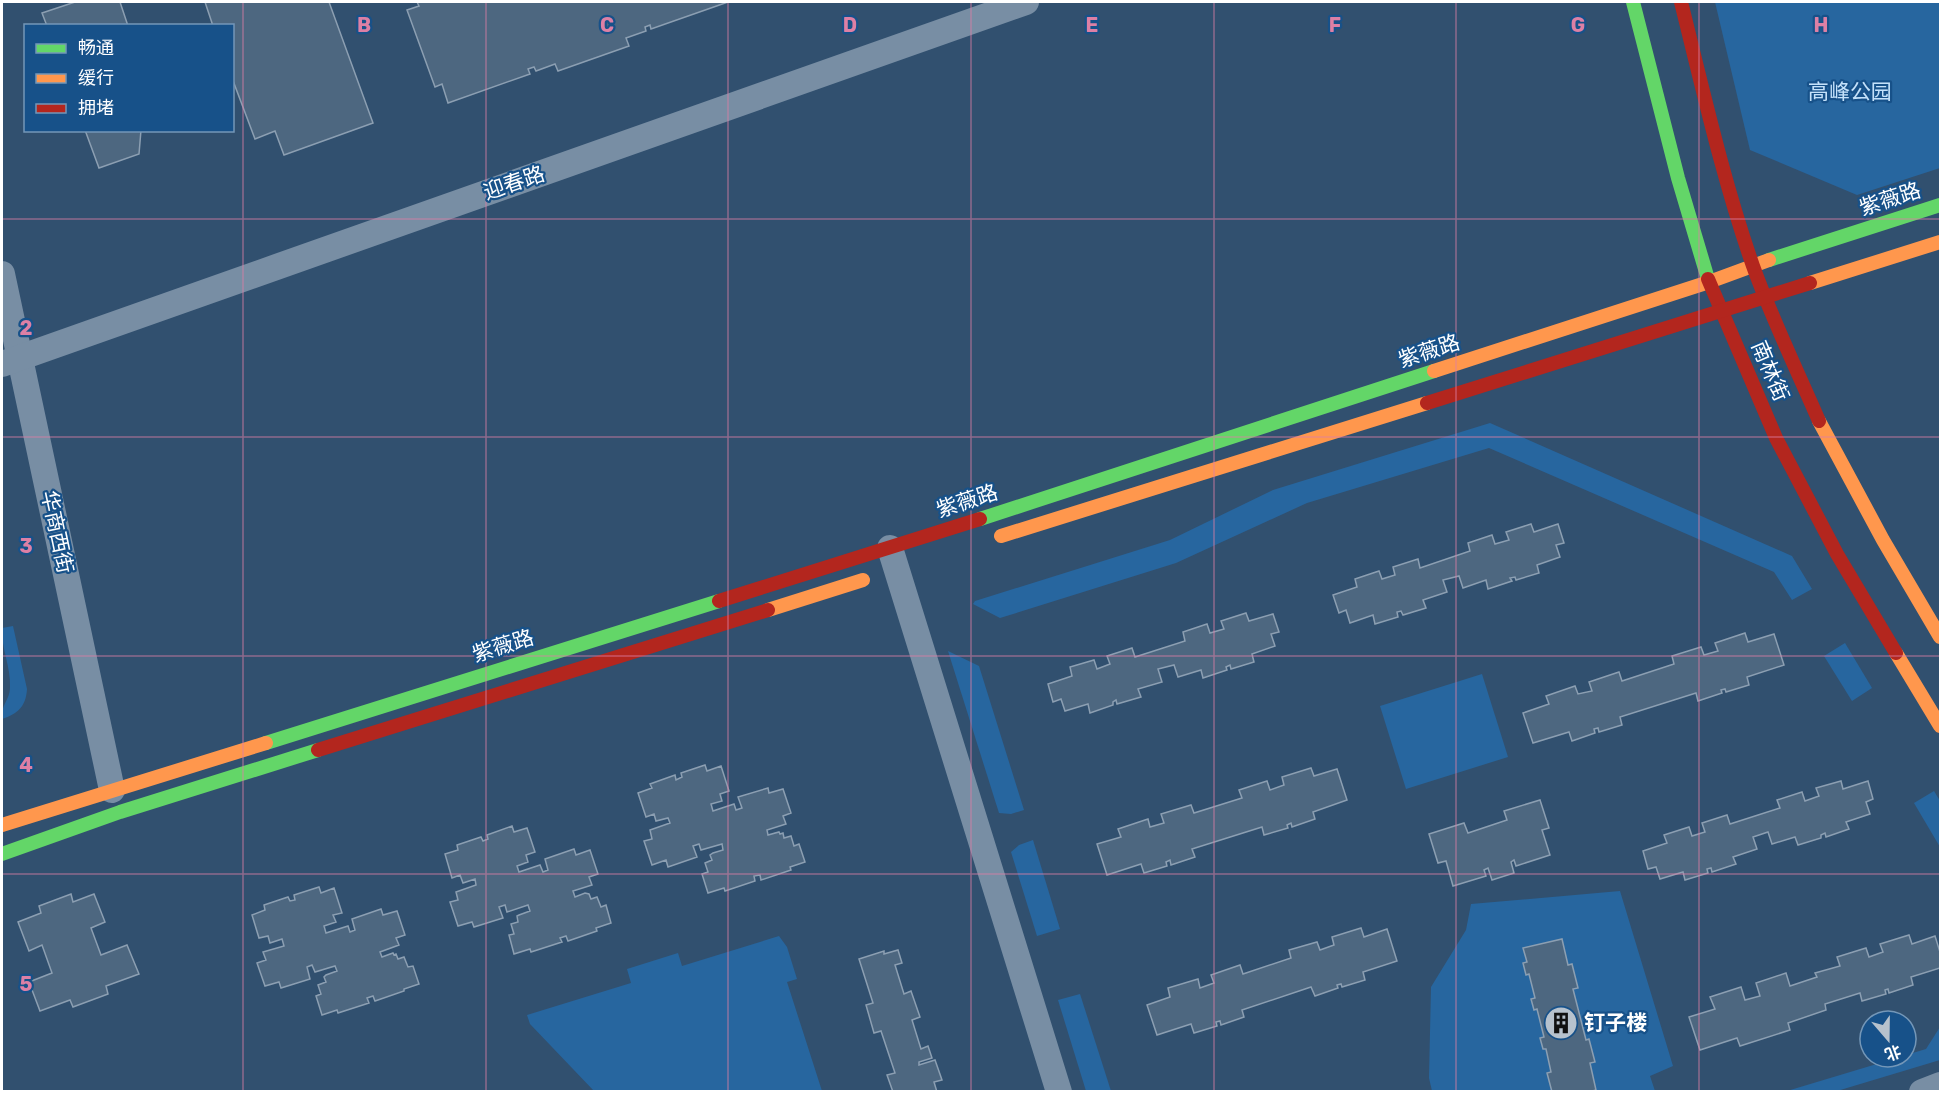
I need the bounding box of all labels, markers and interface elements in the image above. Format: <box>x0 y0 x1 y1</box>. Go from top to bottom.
text: B <box>357 13 371 37</box>
text: C <box>600 13 614 37</box>
text: D <box>843 13 857 37</box>
text: E <box>1086 13 1098 37</box>
text: F <box>1329 13 1341 37</box>
text: G <box>1571 13 1585 37</box>
text: H <box>1814 13 1828 37</box>
legend <box>24 24 234 132</box>
text: 畅通 <box>78 37 114 59</box>
text: 缓行 <box>78 67 114 89</box>
park label: 高峰公园 <box>1808 79 1892 104</box>
text: 拥堵 <box>78 97 114 119</box>
street label: 迎春路 <box>480 160 548 205</box>
street label: 紫薇路 <box>1856 177 1924 220</box>
text: 2 <box>20 316 33 340</box>
street label: 紫薇路 <box>1395 329 1463 372</box>
street label: 南林街 <box>1747 337 1794 405</box>
street label: 紫薇路 <box>933 479 1001 522</box>
street label: 华商西街 <box>37 488 78 576</box>
text: 3 <box>19 534 33 558</box>
street label: 紫薇路 <box>469 624 537 667</box>
text: 4 <box>19 753 33 777</box>
text: 5 <box>20 972 33 996</box>
building icon: 钉子楼 <box>1543 1005 1579 1041</box>
north arrow <box>1858 1009 1918 1069</box>
place label: 钉子楼 <box>1584 1010 1647 1035</box>
text: 北 <box>1882 1041 1904 1064</box>

